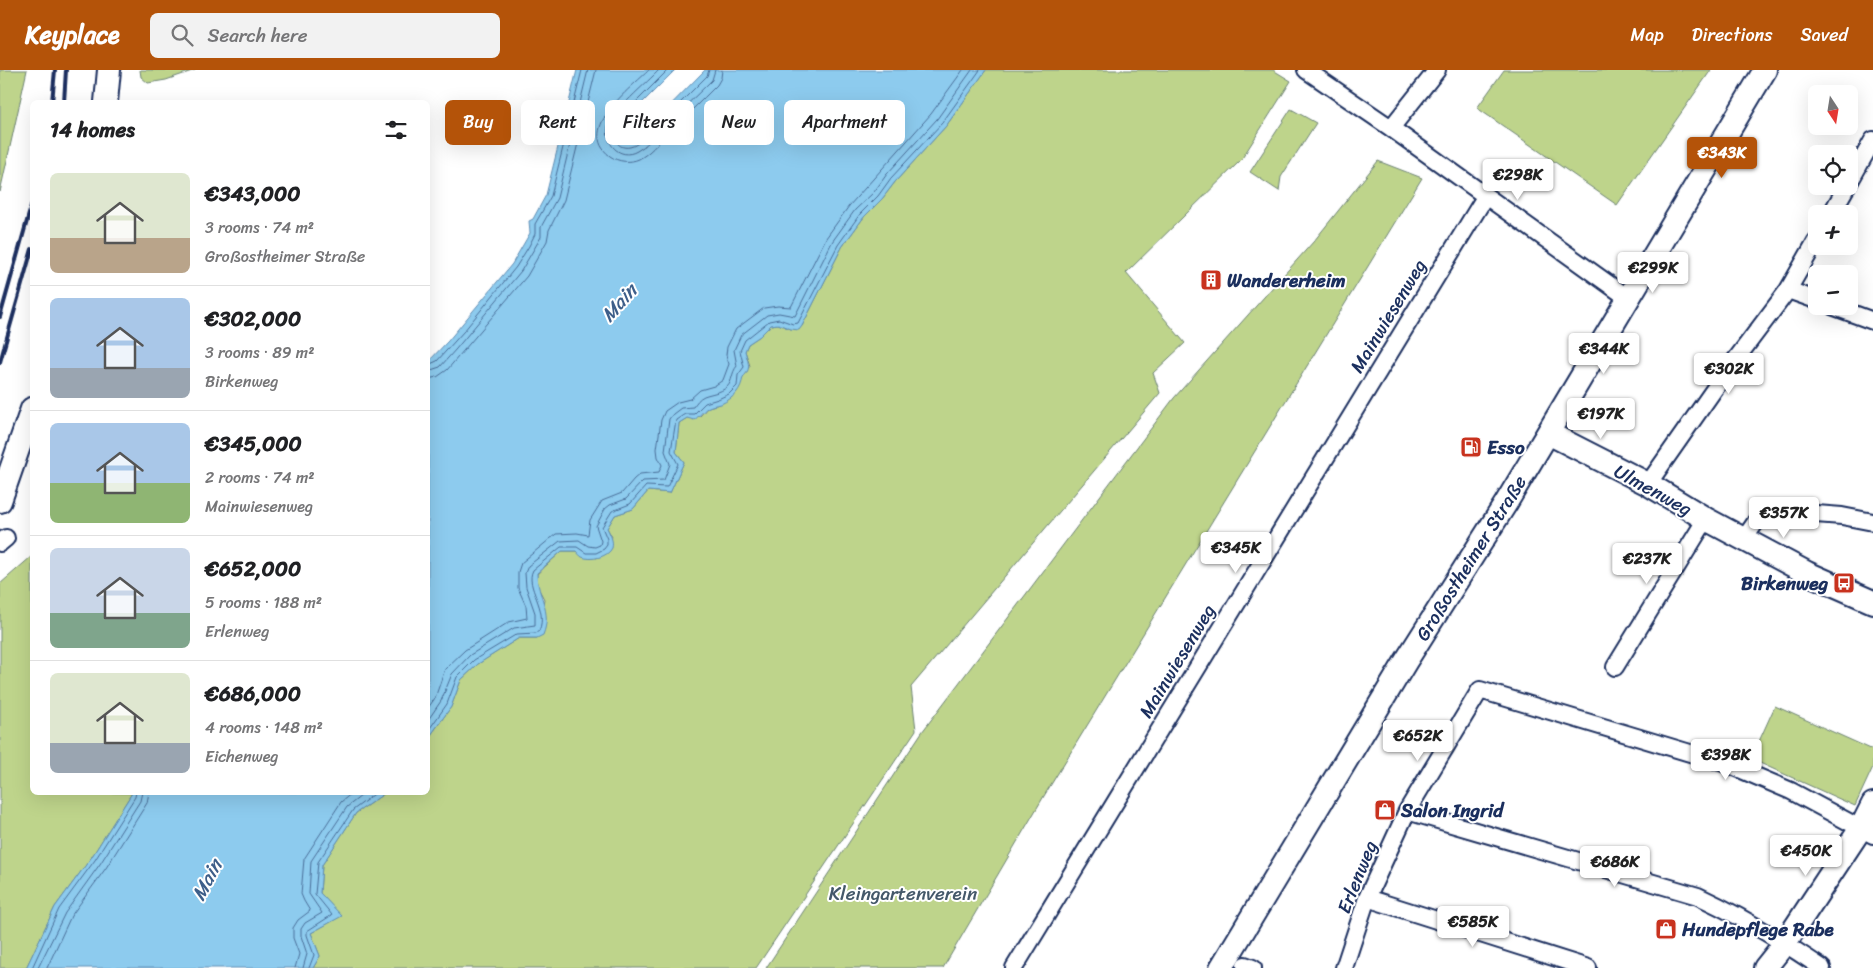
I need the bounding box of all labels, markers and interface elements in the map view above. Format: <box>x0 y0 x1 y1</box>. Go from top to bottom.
search box <box>150 13 500 58</box>
text: Keyplace <box>25 14 120 56</box>
text: Search here <box>208 19 308 52</box>
text: Map <box>1631 19 1664 51</box>
text: Directions <box>1692 19 1773 51</box>
text: Saved <box>1801 19 1848 51</box>
icon: search <box>168 21 196 49</box>
north arrow <box>1808 85 1858 135</box>
map controls <box>1808 85 1858 315</box>
chip: Buy <box>445 100 511 145</box>
chip: Rent <box>521 100 595 145</box>
chip: Filters <box>605 100 694 145</box>
chip: New <box>704 100 774 145</box>
chip: Apartment <box>784 100 905 145</box>
text: 14 homes <box>50 111 135 149</box>
icon: filters <box>382 116 410 144</box>
pin: €343K <box>1687 136 1757 179</box>
text: €343K <box>1698 138 1746 167</box>
button: locate <box>1808 145 1858 195</box>
pin: €298K <box>1483 158 1553 201</box>
text: €298K <box>1493 160 1543 189</box>
text: €343,000 <box>205 175 301 213</box>
icon: home <box>90 193 150 253</box>
button: + <box>1808 205 1858 255</box>
text: 3 rooms · 74 m² <box>205 213 314 242</box>
text: Großostheimer Straße <box>205 242 365 271</box>
street label: Mainwiesenweg <box>1341 252 1435 380</box>
pin: €299K <box>1618 252 1688 294</box>
text: €299K <box>1628 253 1678 282</box>
place label: Wandererheim <box>1227 264 1346 297</box>
button: − <box>1808 265 1858 315</box>
building icon: Wandererheim <box>1199 268 1223 292</box>
water label: Main <box>592 274 648 331</box>
text: €302,000 <box>205 300 301 338</box>
icon: home <box>90 318 150 378</box>
pin: €344K <box>1569 332 1639 375</box>
text: €344K <box>1579 334 1629 363</box>
text: 3 rooms · 89 m² <box>205 338 314 367</box>
pin: €302K <box>1694 352 1764 395</box>
text: €302K <box>1705 354 1753 383</box>
text: Birkenweg <box>205 367 278 396</box>
pin: €197K <box>1566 398 1636 440</box>
text: €197K <box>1578 399 1624 428</box>
text: €345,000 <box>205 425 302 463</box>
place label: Esso <box>1487 431 1525 464</box>
fuel station icon: Esso <box>1459 435 1483 459</box>
icon: home <box>90 443 150 503</box>
street label: Ulmenweg <box>1608 455 1699 525</box>
text: 2 rooms · 74 m² <box>205 463 315 492</box>
street label: Großostheimer Straße <box>1407 468 1536 647</box>
text: Mainwiesenweg <box>205 492 313 521</box>
pin: €357K <box>1749 496 1819 539</box>
text: €357K <box>1760 498 1808 527</box>
pin: €345K <box>1201 532 1271 574</box>
text: €345K <box>1212 533 1260 562</box>
pin: €237K <box>1612 542 1682 585</box>
text: €237K <box>1623 544 1671 573</box>
text: €652,000 <box>205 550 301 588</box>
place label: Birkenweg <box>1741 567 1828 600</box>
icon: home <box>90 568 150 628</box>
bus stop icon: Birkenweg <box>1832 571 1856 595</box>
text: 5 rooms · 188 m² <box>205 588 322 617</box>
street label: Mainwiesenweg <box>1130 597 1224 725</box>
text: Erlenweg <box>205 617 269 646</box>
text: €686,000 <box>205 675 301 713</box>
icon: home <box>90 693 150 753</box>
text: 4 rooms · 148 m² <box>205 713 323 742</box>
pin: €652K <box>1383 720 1453 762</box>
text: €652K <box>1394 721 1442 750</box>
pin: €398K <box>1691 738 1761 781</box>
text: €398K <box>1702 740 1750 769</box>
text: Eichenweg <box>205 742 278 771</box>
place label: Salon Ingrid <box>1400 794 1505 827</box>
shop icon: Salon Ingrid <box>1373 798 1397 822</box>
pin: €450K <box>1771 834 1841 877</box>
street label: Erlenweg <box>1327 835 1387 919</box>
text: €450K <box>1781 836 1831 865</box>
pin: €686K <box>1580 846 1650 888</box>
text: €686K <box>1591 847 1639 876</box>
water label: Main <box>182 851 233 907</box>
park label: Kleingartenverein <box>829 877 977 910</box>
pin: €585K <box>1438 906 1508 948</box>
text: €585K <box>1448 907 1498 936</box>
place label: Hundepflege Rabe <box>1681 913 1834 946</box>
shop icon: Hundepflege Rabe <box>1654 917 1678 941</box>

